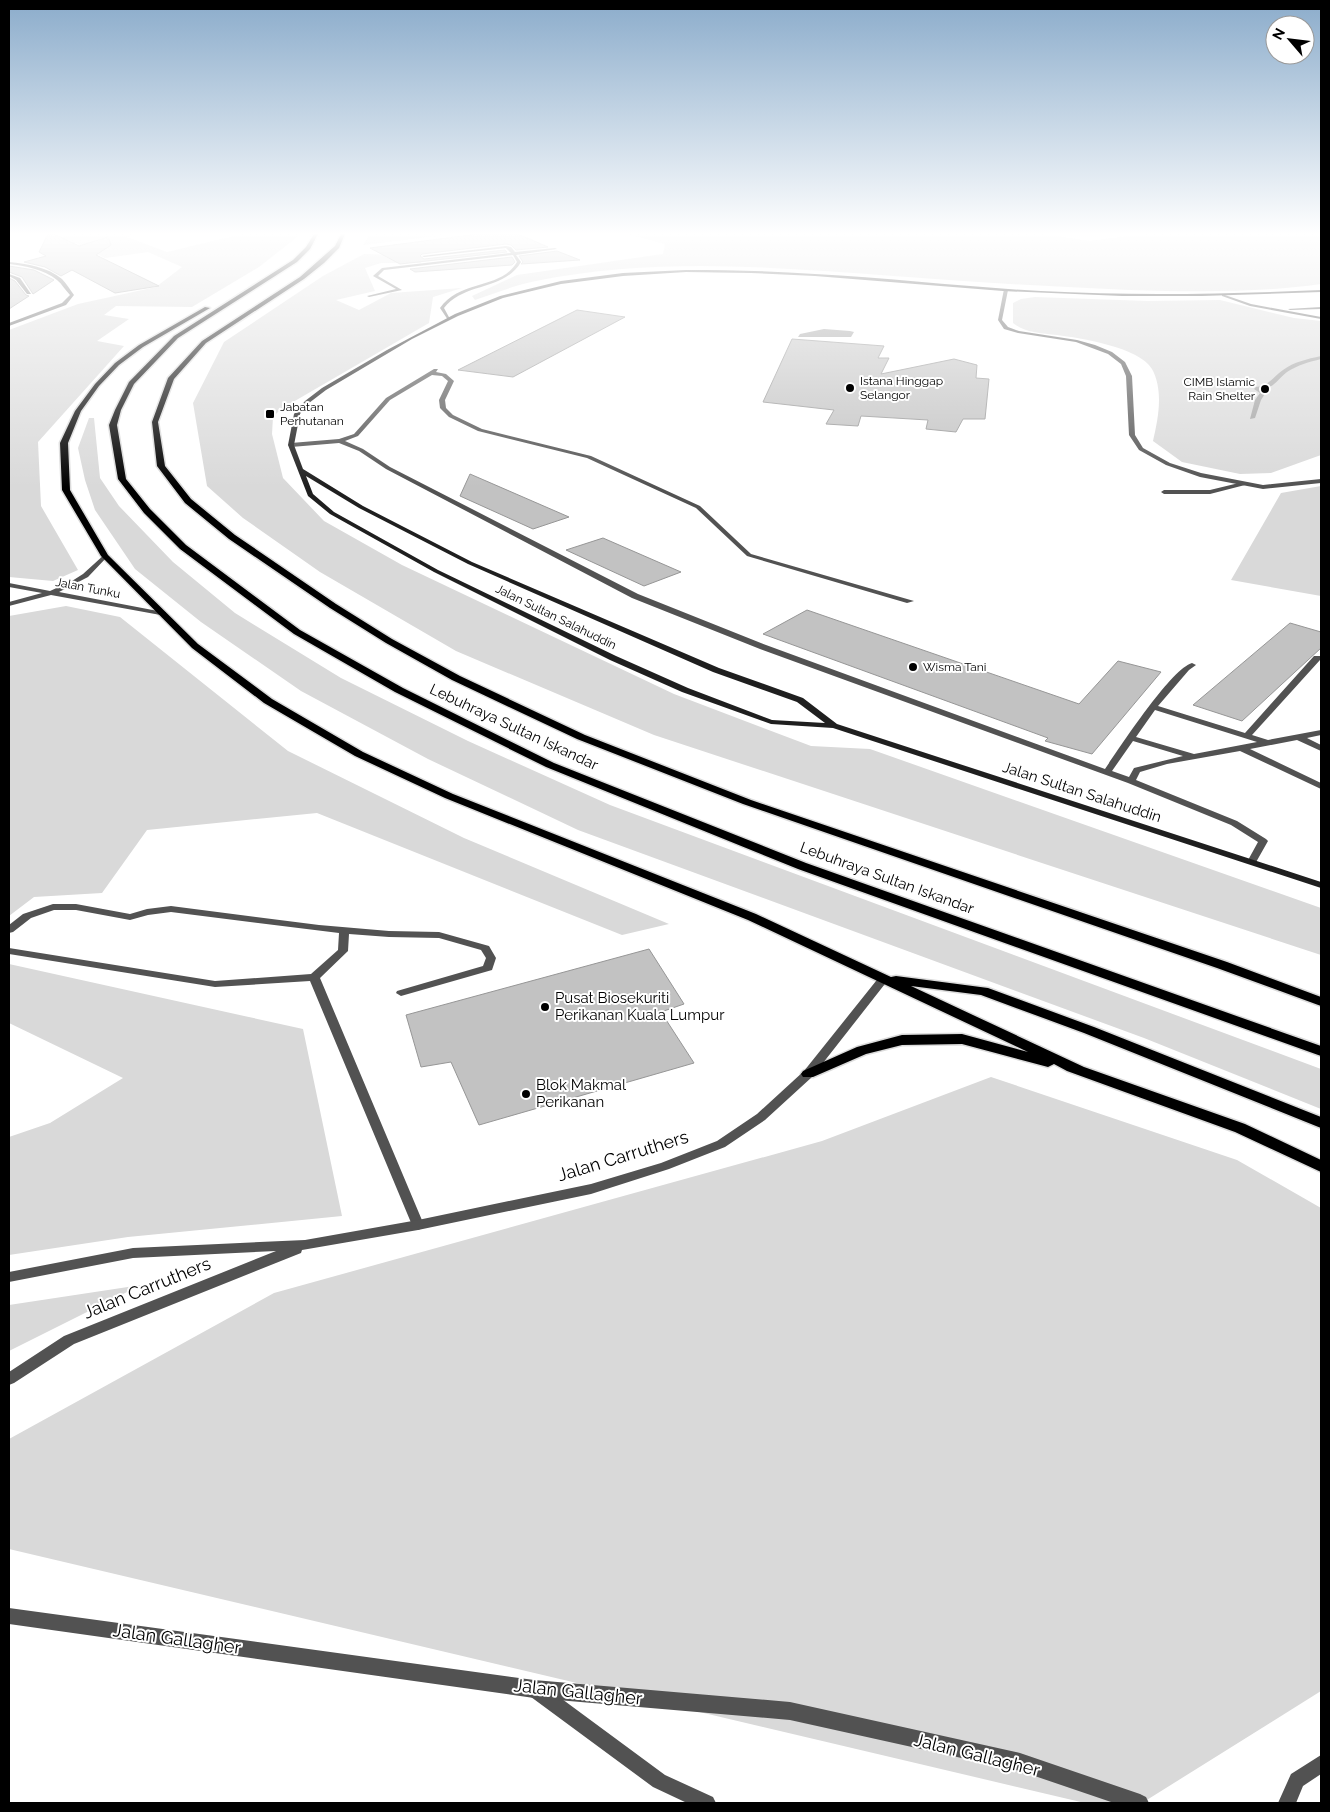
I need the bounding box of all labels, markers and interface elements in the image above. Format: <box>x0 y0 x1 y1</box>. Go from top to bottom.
north arrow <box>1265 15 1315 65</box>
text: N <box>1269 25 1288 42</box>
place label: Istana Hinggap Selangor <box>860 374 943 402</box>
place label: CIMB Islamic Rain Shelter <box>1183 375 1256 403</box>
marker: Istana Hinggap Selangor <box>844 382 856 394</box>
marker: CIMB Islamic Rain Shelter <box>1259 383 1271 395</box>
place label: Jabatan Perhutanan <box>280 400 344 428</box>
marker: Jabatan Perhutanan <box>264 408 276 420</box>
street label: Jalan Tunku <box>54 575 122 601</box>
street label: Jalan Sultan Salahuddin <box>493 582 619 652</box>
place label: Wisma Tani <box>923 660 986 674</box>
marker: Wisma Tani <box>907 661 919 673</box>
street label: Lebuhraya Sultan Iskandar <box>427 680 602 774</box>
street label: Jalan Sultan Salahuddin <box>1000 758 1164 826</box>
street label: Lebuhraya Sultan Iskandar <box>798 838 977 918</box>
place label: Pusat Biosekuriti Perikanan Kuala Lumpur <box>555 989 725 1024</box>
marker: Pusat Biosekuriti Perikanan Kuala Lumpur <box>539 1001 551 1013</box>
place label: Blok Makmal Perikanan <box>536 1076 627 1111</box>
marker: Blok Makmal Perikanan <box>520 1088 532 1100</box>
street label: Jalan Carruthers <box>555 1126 691 1185</box>
street label: Jalan Carruthers <box>80 1252 214 1323</box>
street label: Jalan Gallagher <box>112 1619 243 1658</box>
street label: Jalan Gallagher <box>513 1674 644 1709</box>
street label: Jalan Gallagher <box>912 1729 1043 1780</box>

